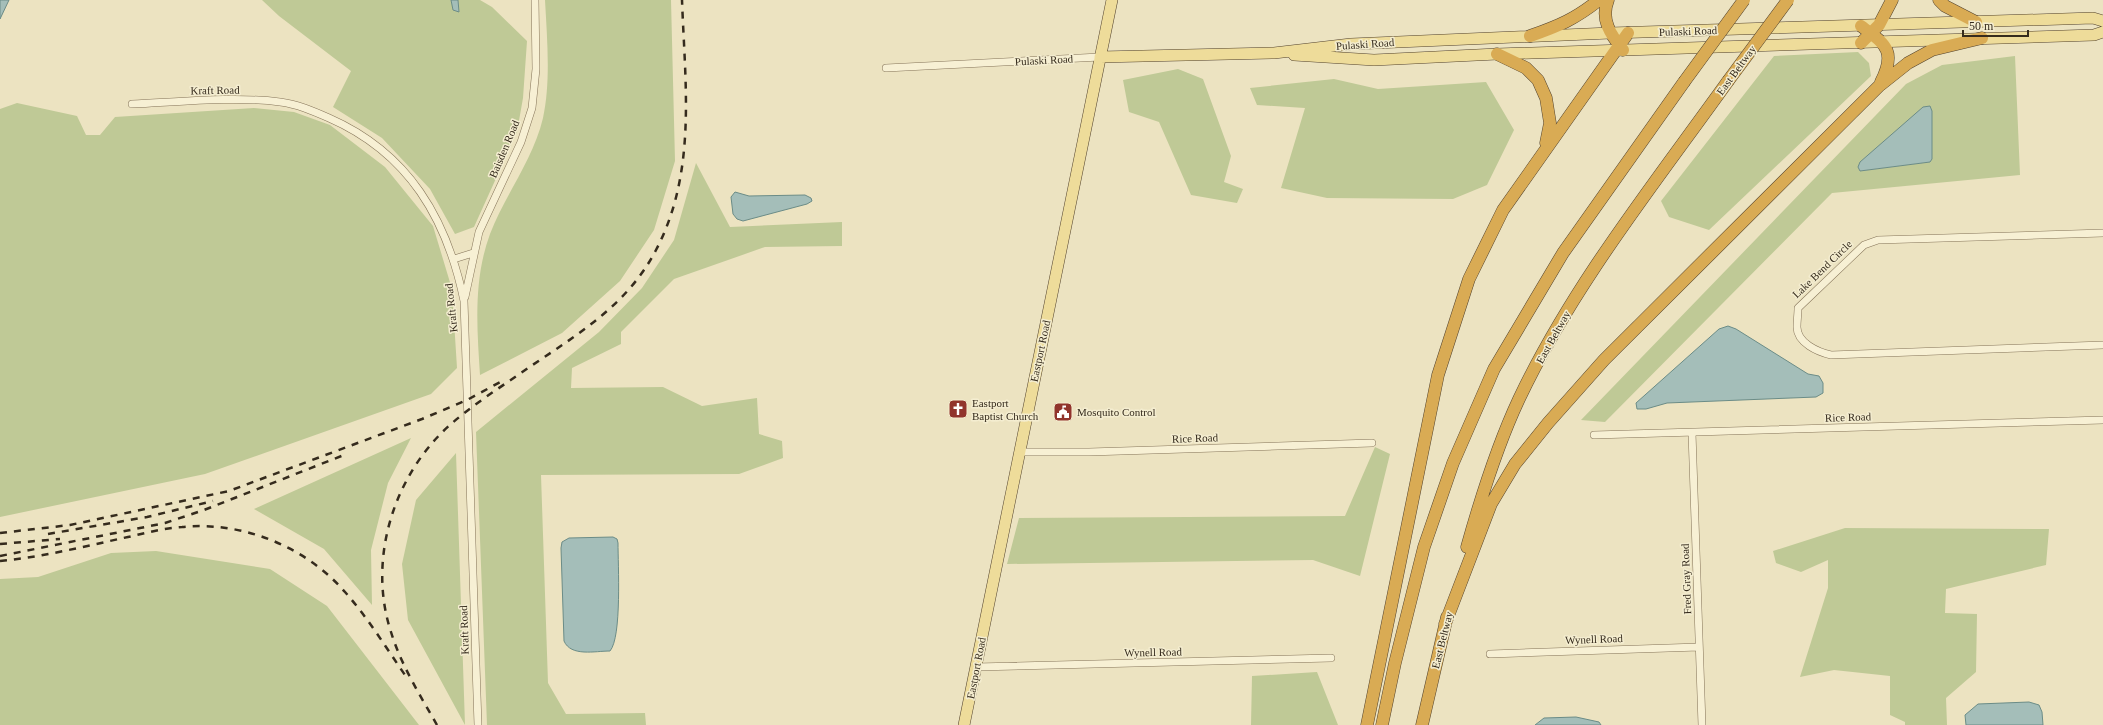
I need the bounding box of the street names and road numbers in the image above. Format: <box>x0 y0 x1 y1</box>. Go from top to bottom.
street label: Pulaski Road <box>1659 24 1718 38</box>
street label: Pulaski Road <box>1335 36 1395 52</box>
street label: East Beltway <box>1714 42 1758 97</box>
street label: Pulaski Road <box>1015 52 1074 68</box>
street label: Kraft Road <box>190 84 240 96</box>
street label: Baisden Road <box>486 118 522 180</box>
street label: Lake Bend Circle <box>1790 238 1854 300</box>
street label: Kraft Road <box>442 282 460 333</box>
street label: East Beltway <box>1534 308 1573 365</box>
street label: Eastport Road <box>1028 319 1052 383</box>
street label: Rice Road <box>1825 410 1872 424</box>
street label: Rice Road <box>1172 431 1219 445</box>
street label: Fred Gray Road <box>1679 543 1693 615</box>
street label: Kraft Road <box>457 605 471 655</box>
street label: East Beltway <box>1429 610 1455 670</box>
street label: Wynell Road <box>1565 632 1624 646</box>
street label: Eastport Road <box>964 636 988 700</box>
street label: Wynell Road <box>1124 645 1182 659</box>

